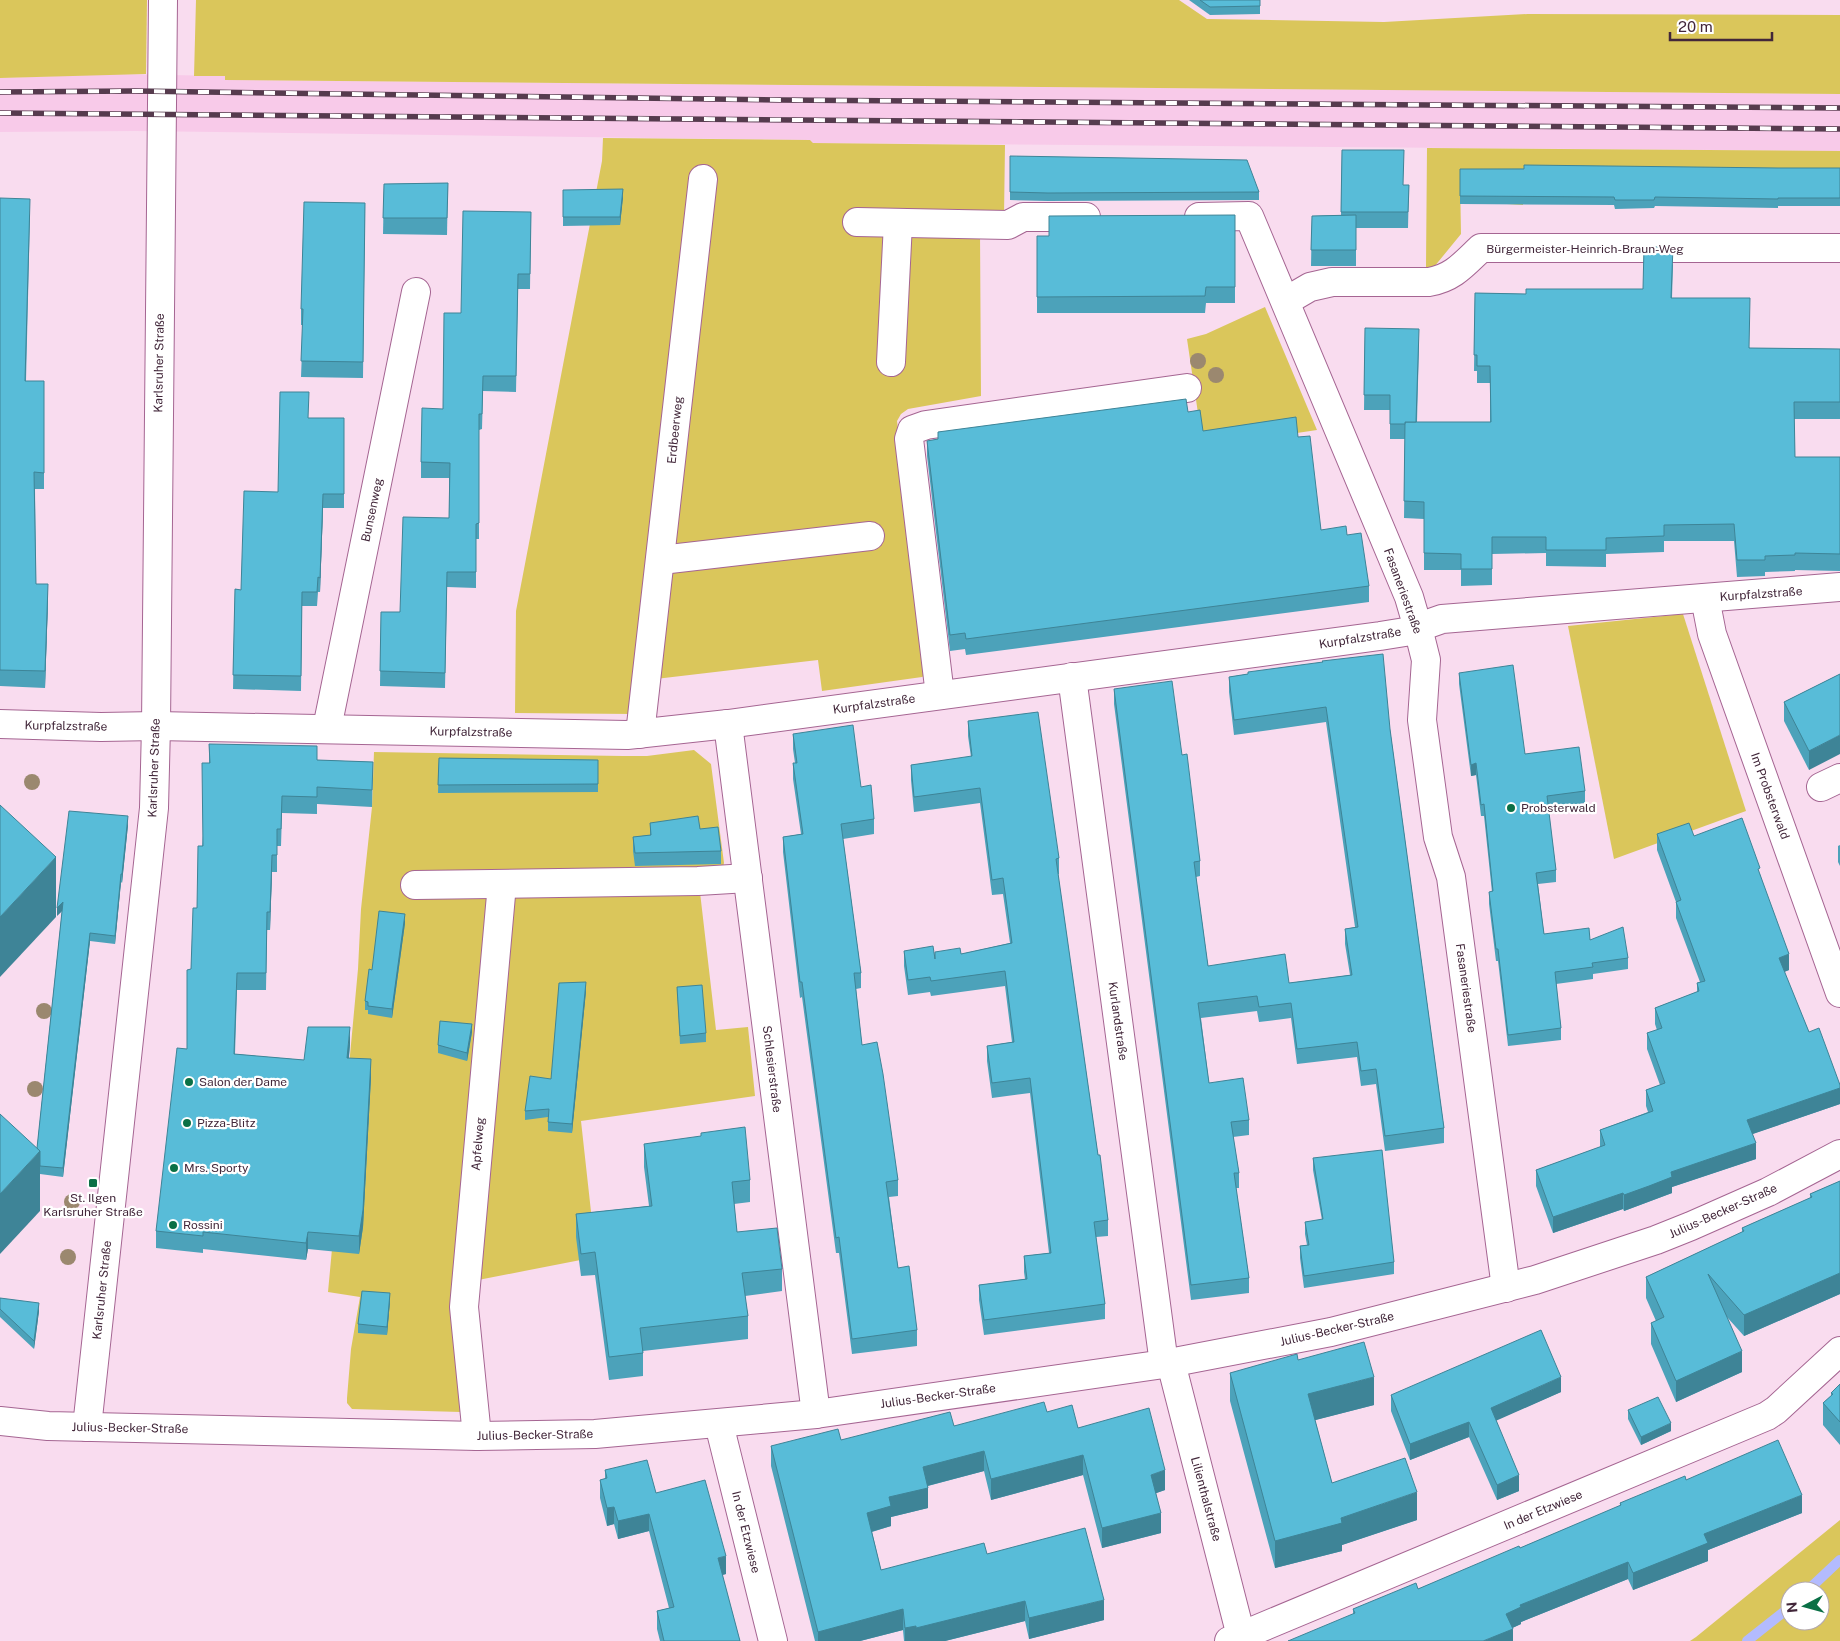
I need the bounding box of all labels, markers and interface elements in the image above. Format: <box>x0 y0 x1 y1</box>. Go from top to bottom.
scale bar <box>1670 10 1772 42</box>
text: 20 m <box>1678 18 1713 35</box>
street label: Bürgermeister-Heinrich-Braun-Weg <box>1486 242 1684 256</box>
street label: Karlsruher Straße <box>151 313 167 413</box>
street label: Erdbeerweg <box>664 395 686 465</box>
street label: Bunsenweg <box>358 477 386 543</box>
street label: Fasaneriestraße <box>1381 546 1425 636</box>
street label: Kurpfalzstraße <box>1719 584 1803 604</box>
street label: Kurpfalzstraße <box>1318 625 1402 651</box>
street label: Kurpfalzstraße <box>832 691 916 717</box>
street label: Kurpfalzstraße <box>24 718 108 734</box>
street label: Karlsruher Straße <box>145 718 163 818</box>
street label: Kurpfalzstraße <box>429 724 513 740</box>
street label: Im Probsterwald <box>1748 751 1792 841</box>
place label: Probsterwald <box>1521 801 1596 815</box>
marker: Probsterwald <box>1505 802 1517 814</box>
street label: Fasaneriestraße <box>1453 942 1479 1034</box>
street label: Kurlandstraße <box>1106 981 1130 1062</box>
street label: Schlesierstraße <box>760 1025 784 1114</box>
place label: Salon der Dame <box>199 1075 287 1089</box>
marker: Salon der Dame <box>183 1076 195 1088</box>
place label: Pizza-Blitz <box>197 1116 256 1130</box>
marker: Pizza-Blitz <box>181 1117 193 1129</box>
street label: Apfelweg <box>469 1117 487 1171</box>
place label: Mrs. Sporty <box>184 1161 249 1175</box>
marker: Mrs. Sporty <box>168 1162 180 1174</box>
marker: St. Ilgen Karlsruher Straße <box>87 1177 99 1189</box>
street label: Julius-Becker-Straße <box>1667 1181 1779 1241</box>
place label: St. Ilgen Karlsruher Straße <box>43 1191 143 1219</box>
place label: Rossini <box>183 1218 223 1232</box>
marker: Rossini <box>167 1219 179 1231</box>
street label: Karlsruher Straße <box>90 1240 114 1340</box>
street label: Julius-Becker-Straße <box>1279 1309 1396 1349</box>
street label: Julius-Becker-Straße <box>879 1381 997 1411</box>
street label: Julius-Becker-Straße <box>72 1420 189 1436</box>
street label: Julius-Becker-Straße <box>477 1427 594 1443</box>
street label: Lilienthalstraße <box>1188 1455 1224 1543</box>
street label: In der Etzwiese <box>1502 1487 1585 1533</box>
street label: In der Etzwiese <box>729 1490 763 1575</box>
north arrow <box>1780 1581 1830 1631</box>
text: N <box>1784 1601 1801 1614</box>

